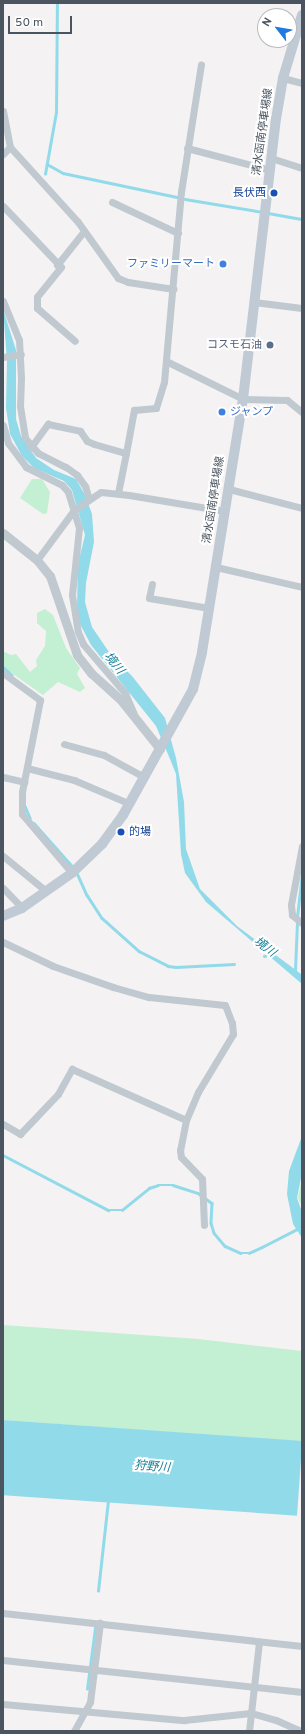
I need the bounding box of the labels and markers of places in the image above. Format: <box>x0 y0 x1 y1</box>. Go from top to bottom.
place label: 長伏西 <box>233 186 266 200</box>
marker: 長伏西 <box>269 188 279 198</box>
place label: ファミリーマート <box>127 257 215 271</box>
marker: ファミリーマート <box>218 259 228 269</box>
place label: コスモ石油 <box>207 338 262 352</box>
marker: コスモ石油 <box>265 340 275 350</box>
place label: ジャンプ <box>230 405 274 419</box>
marker: ジャンプ <box>217 407 227 417</box>
place label: 的場 <box>129 825 151 839</box>
marker: 的場 <box>116 827 126 837</box>

